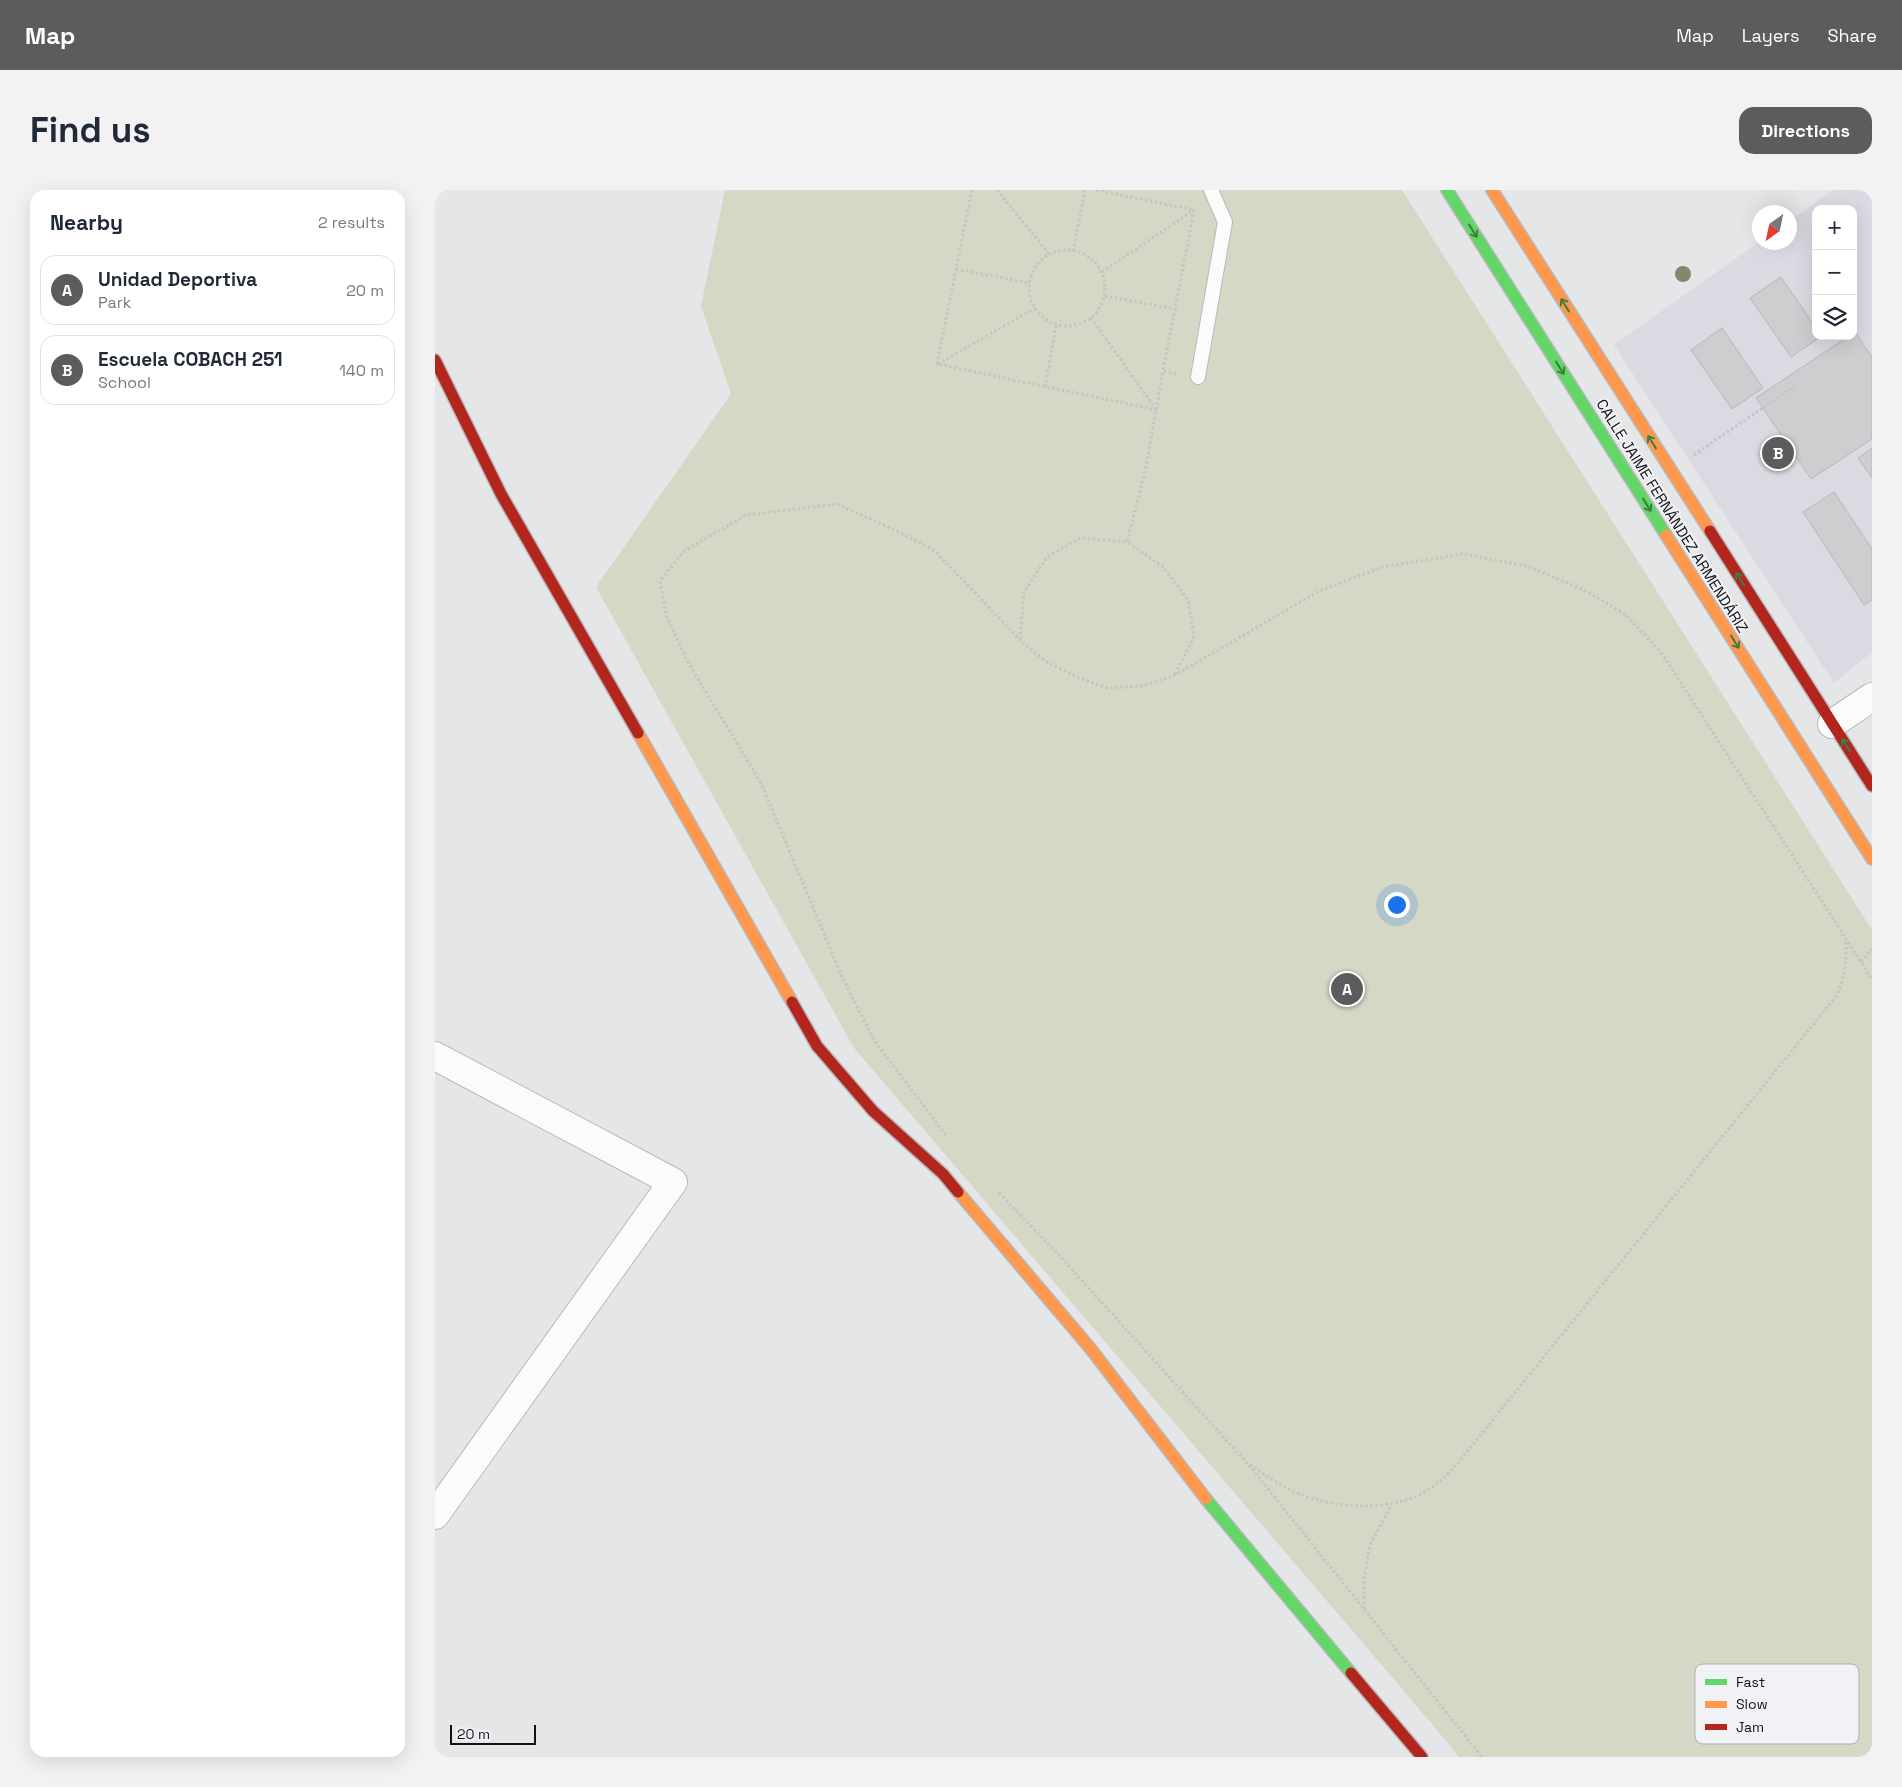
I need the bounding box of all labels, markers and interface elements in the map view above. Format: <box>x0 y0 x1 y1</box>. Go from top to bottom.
text: Map <box>25 20 75 51</box>
text: Map <box>1676 24 1714 47</box>
text: Layers <box>1742 24 1799 47</box>
text: Share <box>1827 24 1877 47</box>
button: Directions <box>1739 107 1872 154</box>
text: Find us <box>30 108 151 152</box>
north arrow <box>1752 205 1797 250</box>
map controls <box>1812 205 1857 340</box>
button: + <box>1812 205 1857 250</box>
text: Nearby <box>50 209 123 236</box>
text: 2 results <box>318 212 385 233</box>
one-way arrow <box>1468 224 1478 238</box>
button: − <box>1812 250 1857 295</box>
text: Unidad Deportiva <box>98 267 257 292</box>
text: A <box>62 280 72 301</box>
text: 20 m <box>346 280 384 301</box>
text: Park <box>98 292 131 313</box>
button: layers <box>1812 295 1857 340</box>
one-way arrow <box>1560 298 1570 312</box>
text: Escuela COBACH 251 <box>98 347 283 372</box>
text: B <box>62 360 72 381</box>
text: 140 m <box>339 360 384 381</box>
one-way arrow <box>1555 361 1565 375</box>
text: School <box>98 372 151 393</box>
street label: CALLE JAIME FERNÁNDEZ ARMENDÁRIZ <box>1592 395 1753 636</box>
pin: B <box>1762 434 1794 472</box>
one-way arrow <box>1647 435 1657 449</box>
one-way arrow <box>1643 498 1653 512</box>
one-way arrow <box>1734 572 1744 586</box>
one-way arrow <box>1730 635 1740 649</box>
one-way arrow <box>1841 739 1851 753</box>
your location <box>1384 892 1410 918</box>
pin: A <box>1331 970 1363 1008</box>
legend <box>1695 1664 1859 1744</box>
text: Fast <box>1736 1673 1765 1691</box>
text: Slow <box>1736 1695 1768 1713</box>
text: Jam <box>1736 1718 1764 1736</box>
scale bar <box>450 1722 536 1745</box>
text: 20 m <box>457 1725 490 1743</box>

